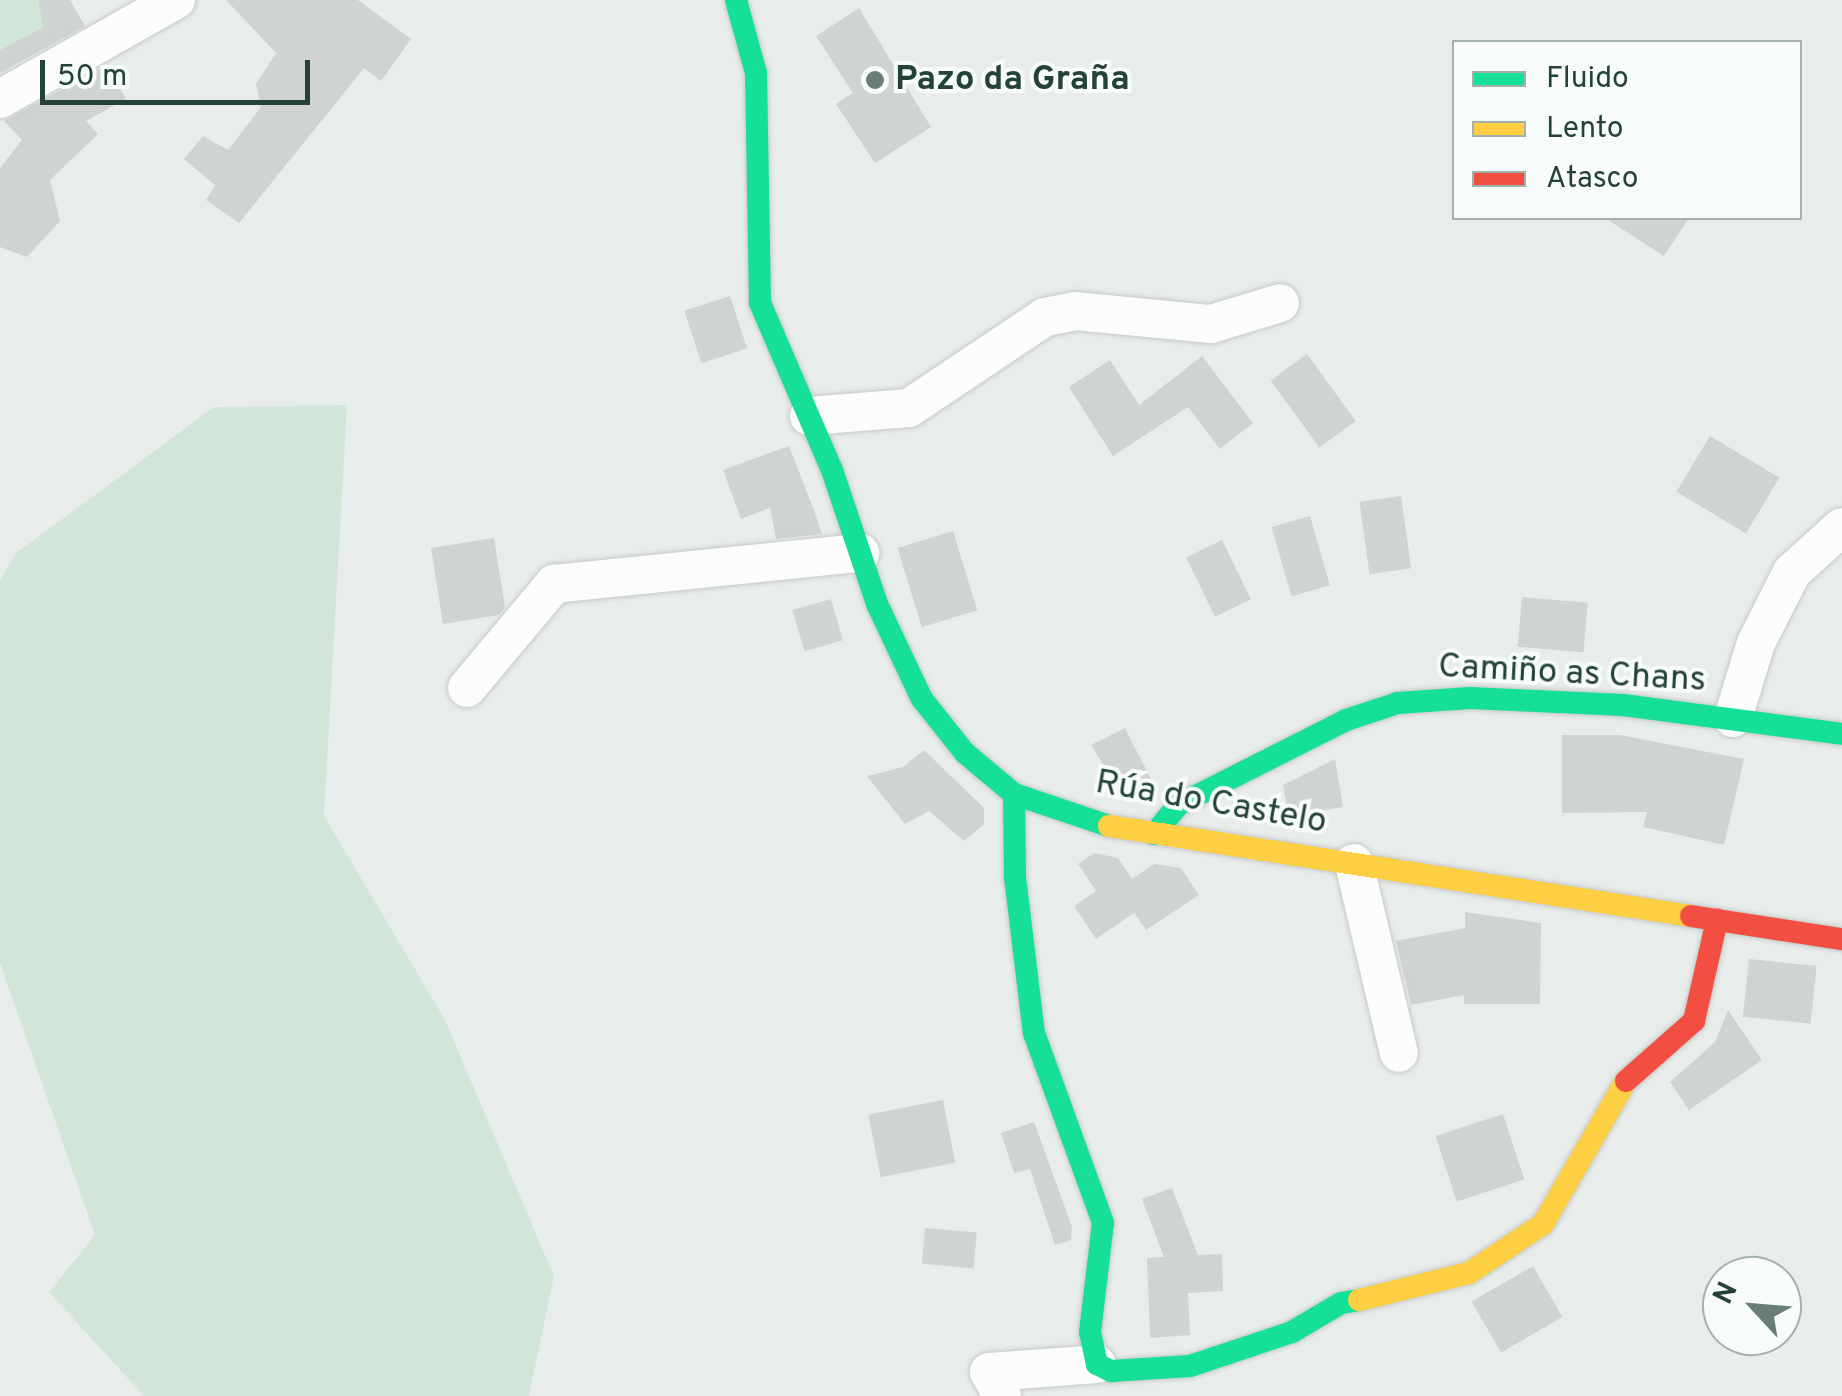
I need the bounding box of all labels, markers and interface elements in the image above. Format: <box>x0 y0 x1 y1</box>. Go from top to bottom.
scale bar <box>45 40 315 102</box>
legend <box>1452 40 1802 220</box>
text: 50 m <box>57 59 127 96</box>
place label: Pazo da Graña <box>895 59 1130 101</box>
text: Fluido <box>1546 61 1629 98</box>
marker: Pazo da Graña <box>864 69 886 91</box>
text: Lento <box>1546 111 1623 148</box>
text: Atasco <box>1546 161 1639 198</box>
street label: Camiño as Chans <box>1437 646 1707 702</box>
street label: Rúa do Castelo <box>1092 762 1330 844</box>
north arrow <box>1702 1256 1802 1356</box>
text: N <box>1706 1277 1747 1311</box>

